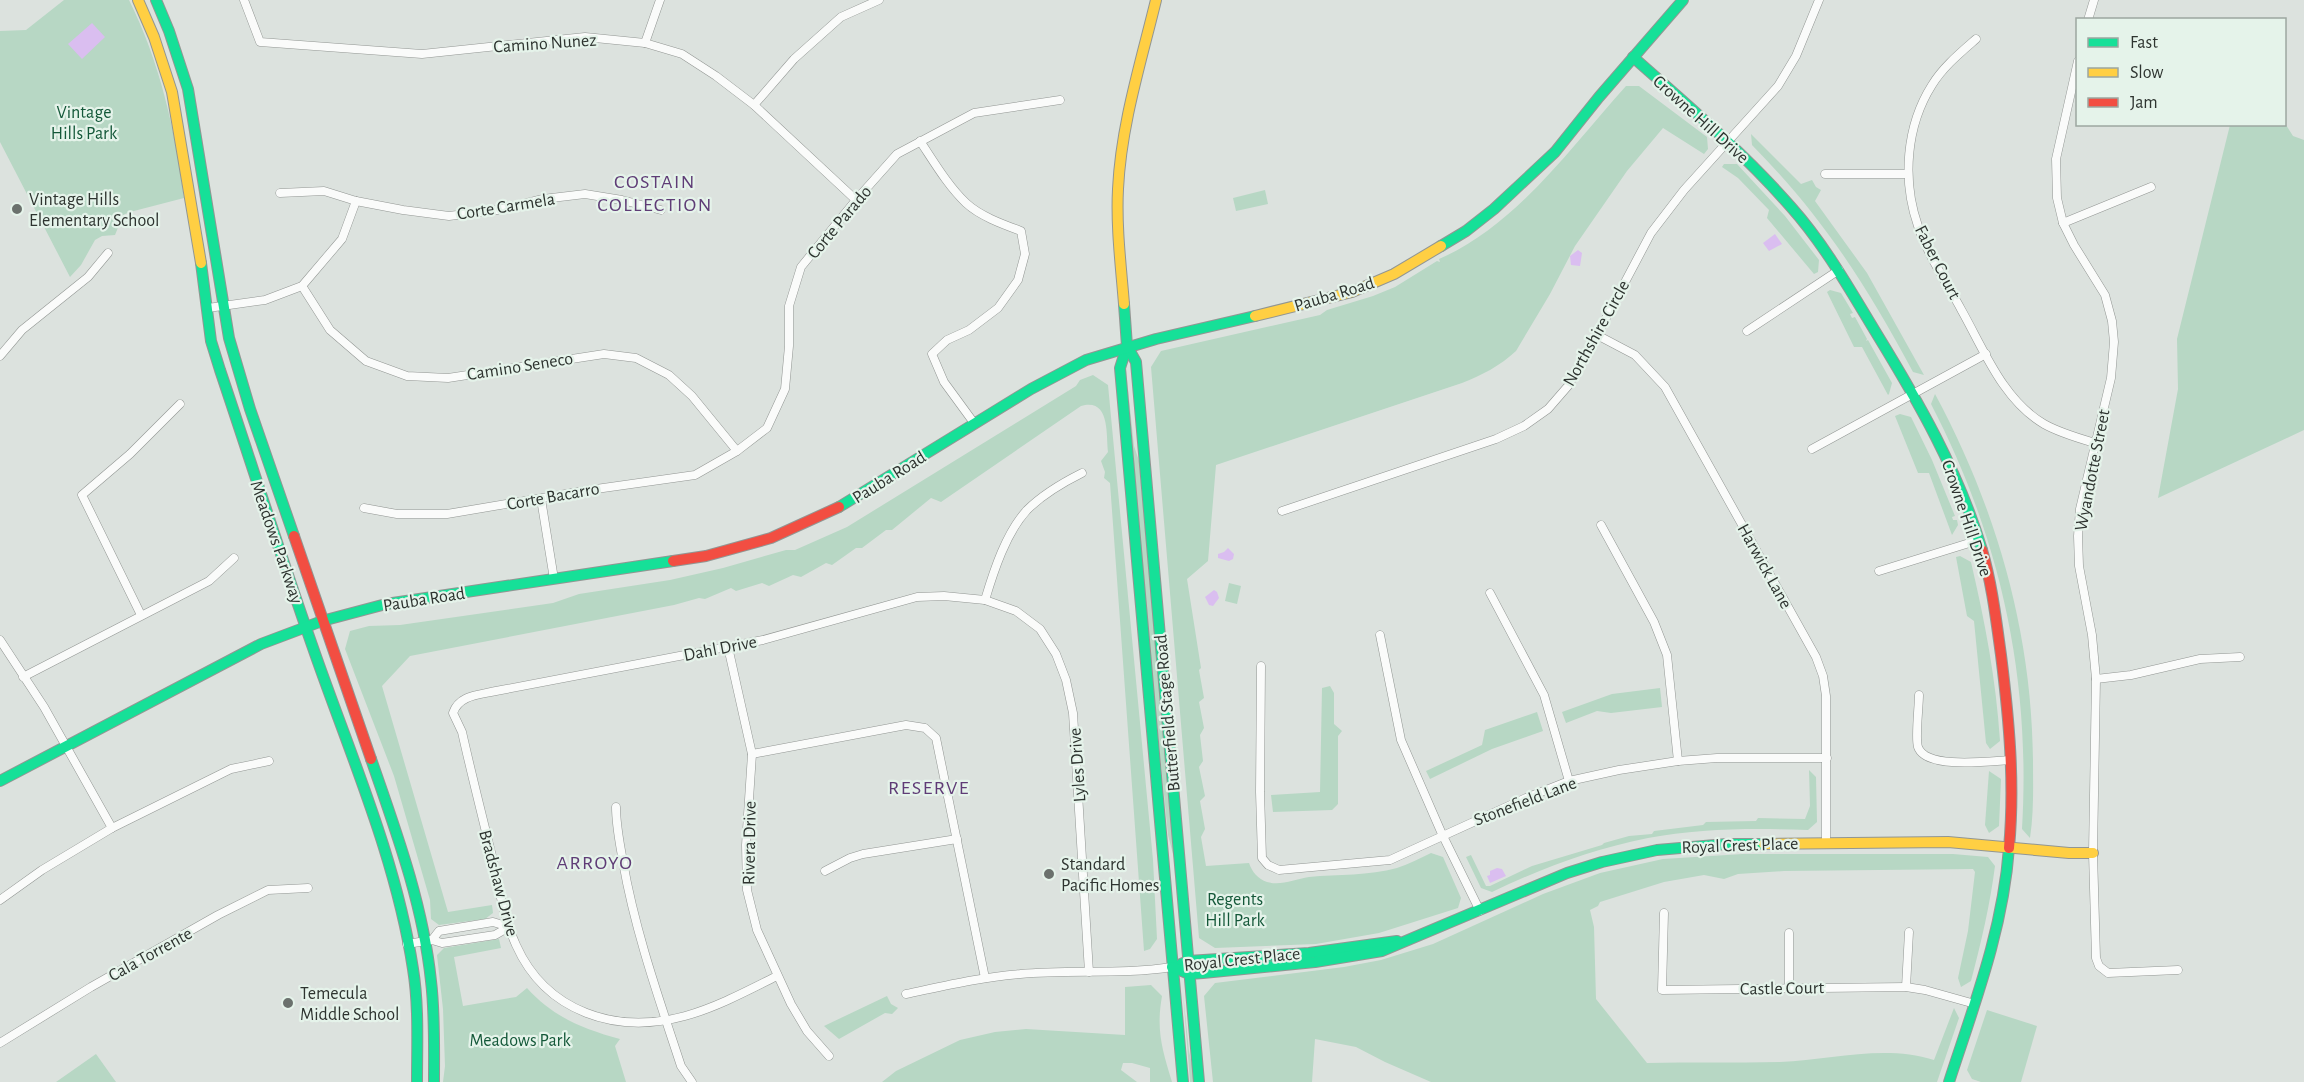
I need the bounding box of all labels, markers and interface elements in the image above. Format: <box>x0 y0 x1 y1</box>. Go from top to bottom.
legend <box>2076 18 2286 126</box>
street label: Camino Nunez <box>493 31 597 57</box>
text: Fast <box>2130 34 2158 52</box>
text: Slow <box>2130 64 2163 82</box>
street label: Crowne Hill Drive <box>1649 72 1752 167</box>
text: Jam <box>2130 94 2158 112</box>
park label: Vintage Hills Park <box>51 104 118 143</box>
district label: COSTAIN COLLECTION <box>597 172 713 215</box>
street label: Corte Parado <box>804 183 875 263</box>
street label: Corte Carmela <box>456 190 556 224</box>
place label: Vintage Hills Elementary School <box>29 191 160 230</box>
marker: Vintage Hills Elementary School <box>10 202 24 216</box>
street label: Faber Court <box>1911 223 1963 303</box>
street label: Pauba Road <box>1292 274 1376 316</box>
street label: Northshire Circle <box>1560 277 1633 390</box>
street label: Camino Seneco <box>466 350 575 384</box>
street label: Wyandotte Street <box>2072 408 2114 533</box>
street label: Pauba Road <box>850 448 929 507</box>
street label: Crowne Hill Drive <box>1938 458 1994 579</box>
street label: Meadows Parkway <box>247 479 306 606</box>
street label: Corte Bacarro <box>506 480 601 514</box>
street label: Harwick Lane <box>1733 521 1795 612</box>
street label: Pauba Road <box>382 585 466 615</box>
street label: Dahl Drive <box>682 633 758 665</box>
street label: Butterfield Stage Road <box>1152 634 1184 792</box>
street label: Lyles Drive <box>1066 727 1090 803</box>
street label: Stonefield Lane <box>1472 774 1579 830</box>
district label: RESERVE <box>888 778 970 798</box>
street label: Rivera Drive <box>740 801 760 885</box>
street label: Bradshaw Drive <box>475 828 521 938</box>
street label: Royal Crest Place <box>1681 835 1799 857</box>
district label: ARROYO <box>556 853 634 873</box>
place label: Standard Pacific Homes <box>1061 856 1159 895</box>
marker: Standard Pacific Homes <box>1042 867 1056 881</box>
park label: Regents Hill Park <box>1205 891 1266 930</box>
street label: Cala Torrente <box>106 925 195 985</box>
street label: Royal Crest Place <box>1183 945 1301 975</box>
street label: Castle Court <box>1740 979 1825 999</box>
place label: Temecula Middle School <box>300 985 399 1024</box>
marker: Temecula Middle School <box>281 996 295 1010</box>
park label: Meadows Park <box>469 1032 571 1050</box>

